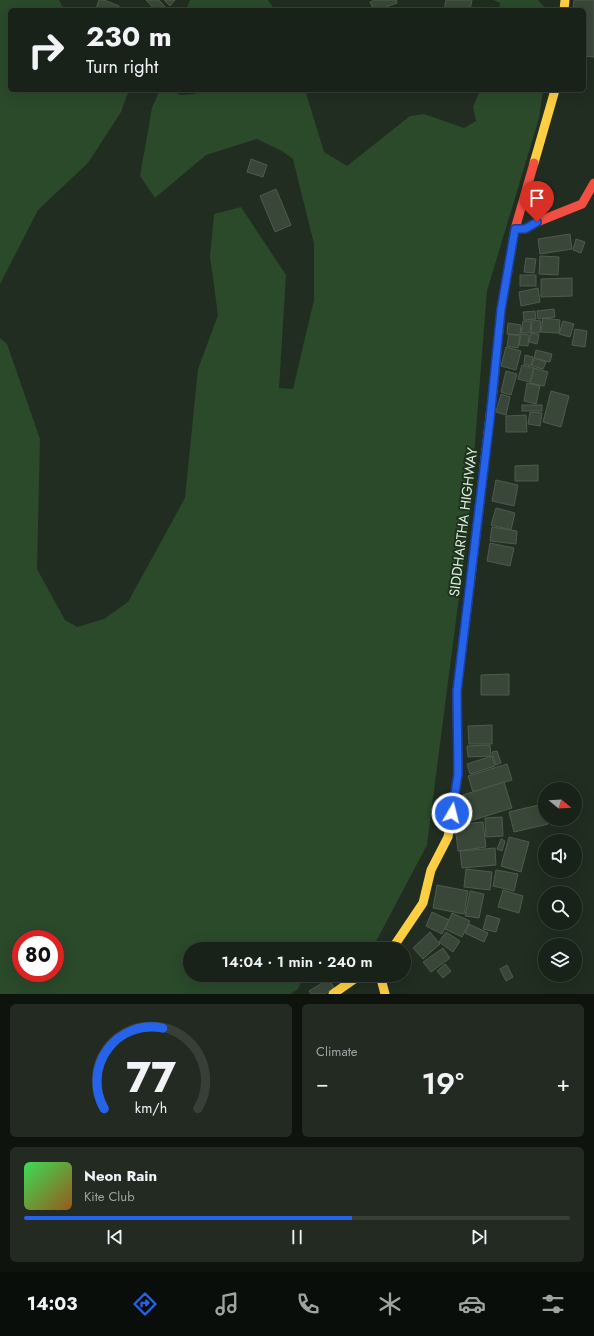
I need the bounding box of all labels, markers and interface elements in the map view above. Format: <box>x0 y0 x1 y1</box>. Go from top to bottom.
text: 230 m <box>86 16 172 57</box>
icon: right <box>20 24 72 76</box>
text: Turn right <box>86 54 158 80</box>
pin <box>520 181 554 222</box>
icon: arrive <box>526 187 548 209</box>
street label: SIDDHARTHA HIGHWAY <box>444 446 482 598</box>
north arrow <box>538 782 582 826</box>
map controls <box>538 782 582 982</box>
position arrow <box>431 792 473 834</box>
button: sound <box>538 834 582 878</box>
button: search <box>538 886 582 930</box>
speed limit sign: 80 <box>12 930 64 982</box>
button: layers <box>538 938 582 982</box>
text: 14:04 · 1 min · 240 m <box>221 951 373 973</box>
text: Climate <box>316 1042 357 1061</box>
text: 77 <box>126 1046 176 1107</box>
text: 19° <box>421 1062 464 1105</box>
text: − <box>316 1067 329 1099</box>
text: + <box>556 1067 570 1099</box>
text: km/h <box>135 1097 167 1117</box>
text: Neon Rain <box>84 1165 157 1187</box>
text: Kite Club <box>84 1187 135 1206</box>
icon: previous <box>104 1226 126 1248</box>
icon: pause <box>286 1226 308 1248</box>
icon: next <box>468 1226 490 1248</box>
icon: directions <box>131 1290 159 1318</box>
icon: music <box>213 1290 241 1318</box>
icon: phone <box>294 1290 322 1318</box>
icon: climate <box>376 1290 404 1318</box>
icon: car <box>458 1290 486 1318</box>
icon: filters <box>539 1290 567 1318</box>
text: 14:03 <box>27 1291 77 1317</box>

